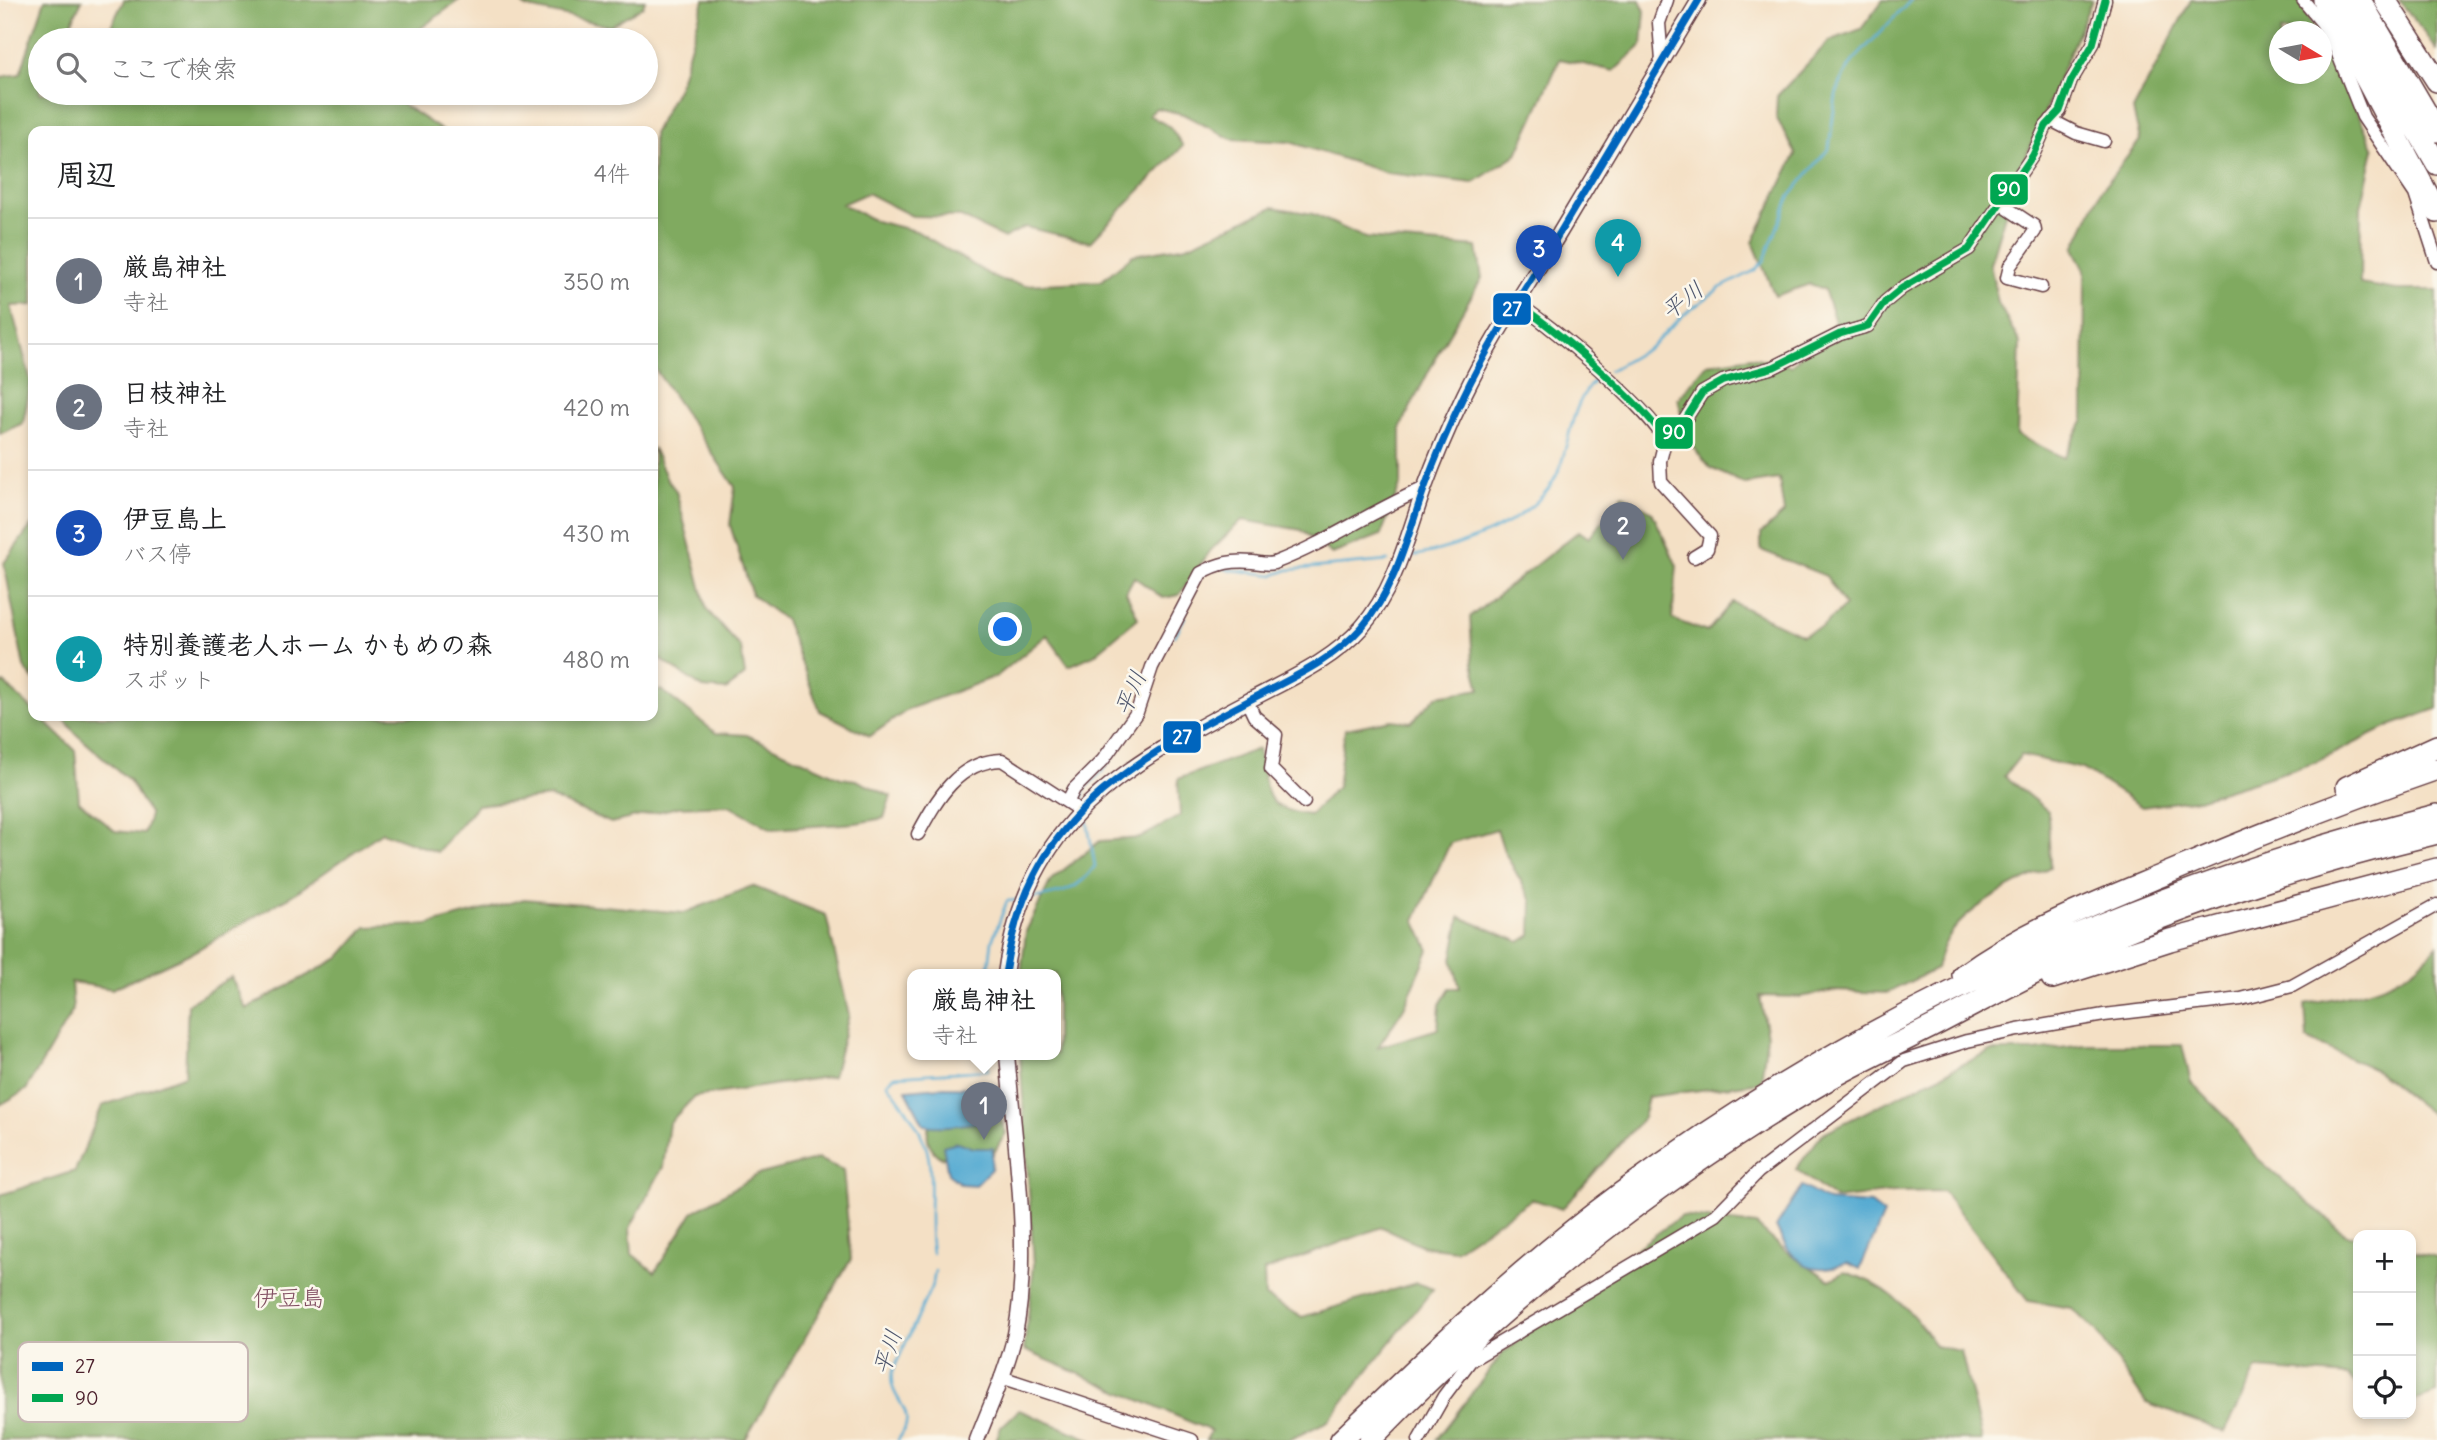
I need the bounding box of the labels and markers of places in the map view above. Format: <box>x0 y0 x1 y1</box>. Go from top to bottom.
pin: 4 <box>1595 219 1641 277</box>
pin: 3 <box>1516 225 1562 283</box>
pin: 2 <box>1600 502 1646 560</box>
pin: 1 <box>961 1082 1007 1140</box>

